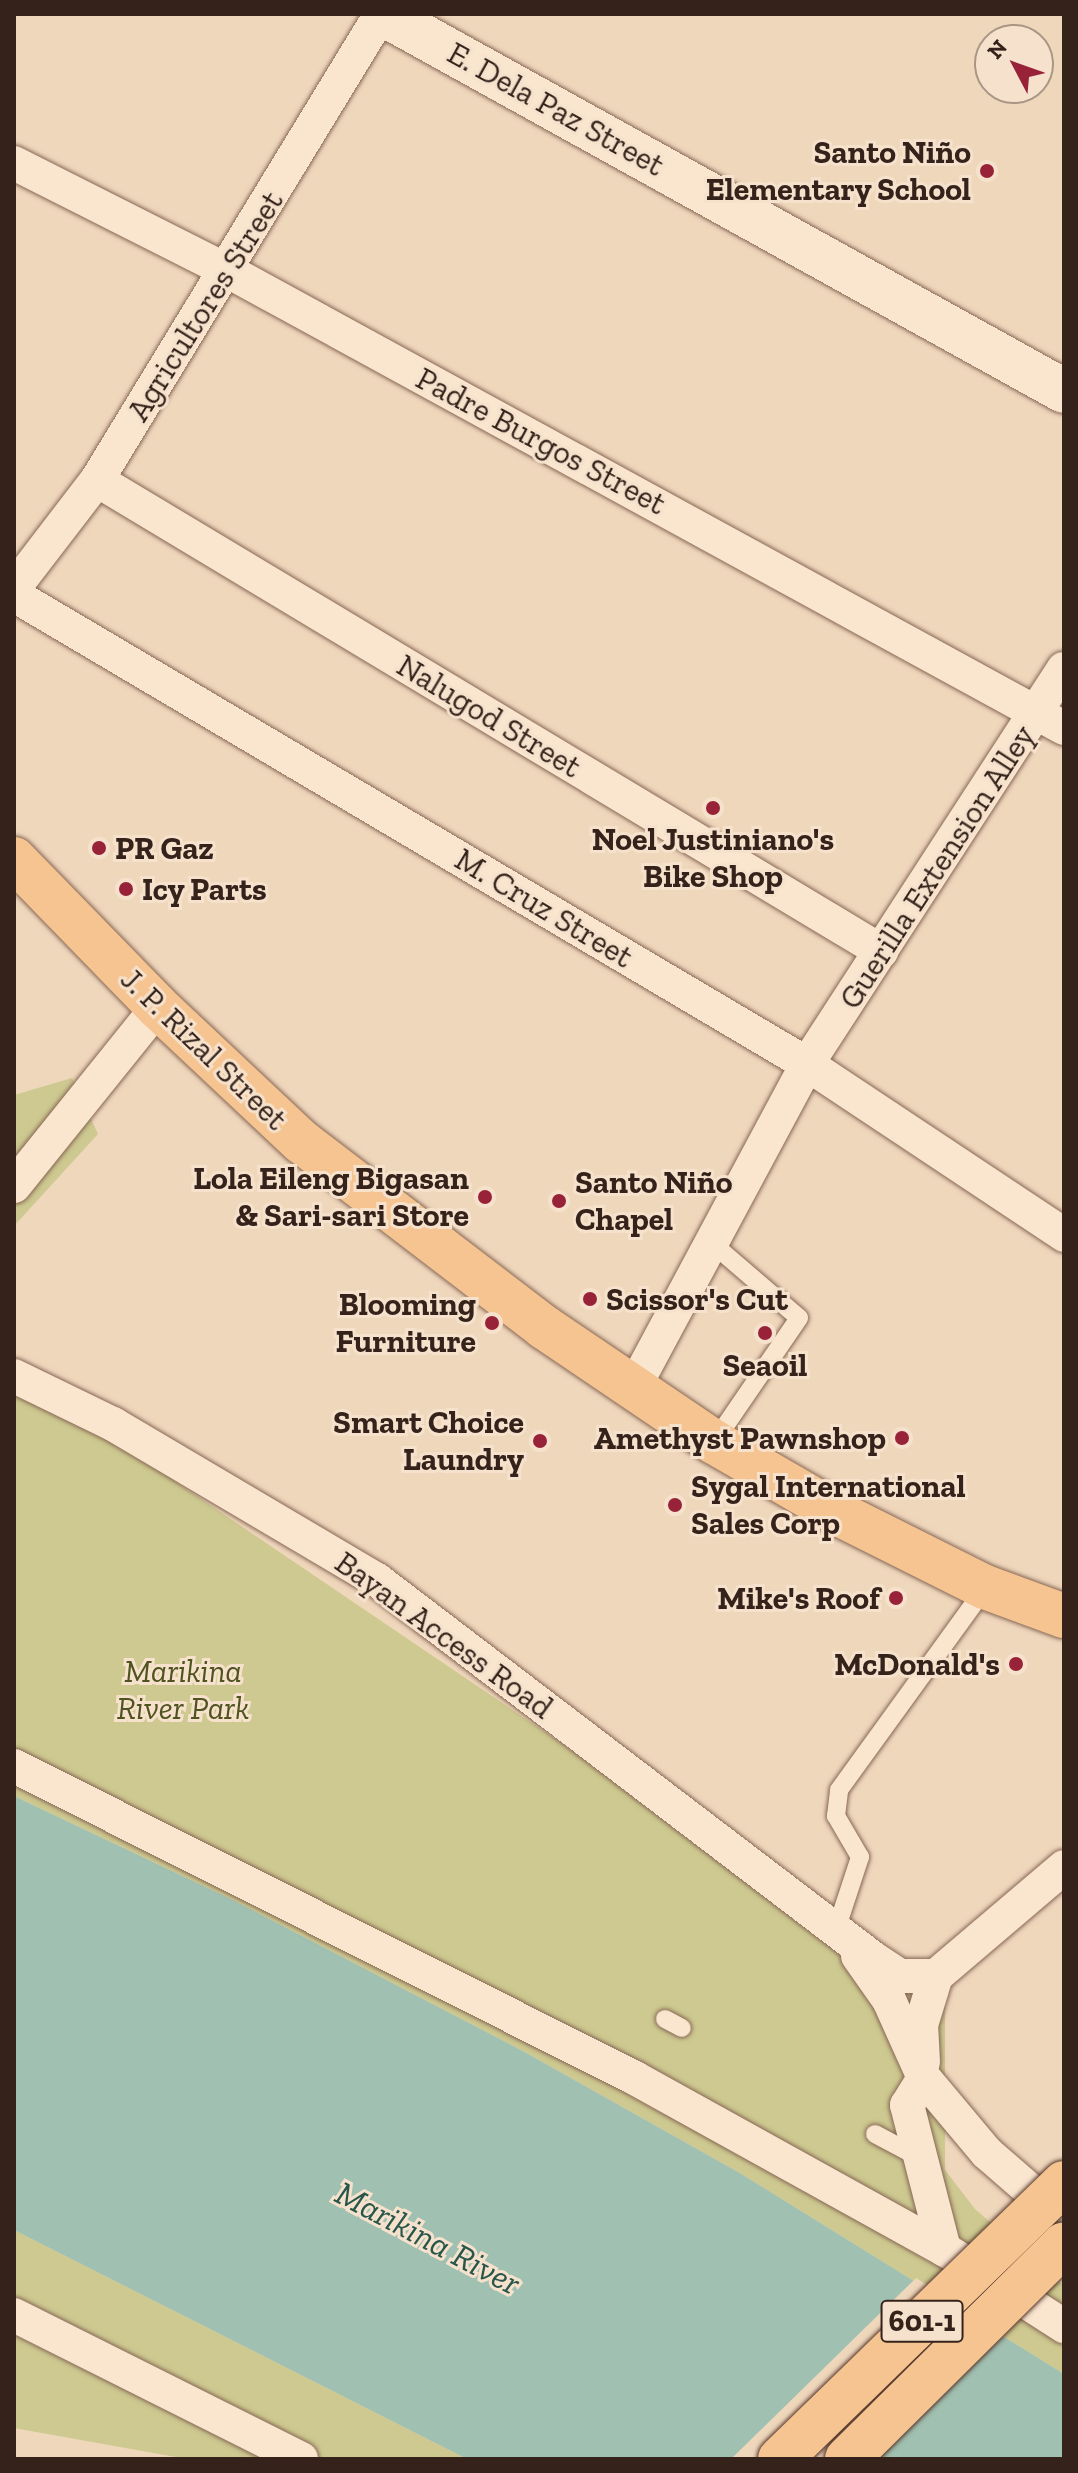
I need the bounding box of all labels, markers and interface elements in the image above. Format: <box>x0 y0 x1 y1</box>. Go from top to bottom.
north arrow <box>974 24 1054 104</box>
street label: E. Dela Paz Street <box>441 34 671 184</box>
text: N <box>981 34 1013 64</box>
place label: Santo Niño Elementary School <box>705 134 971 209</box>
marker: Santo Niño Elementary School <box>978 162 996 180</box>
street label: Agricultores Street <box>119 184 291 428</box>
street label: Padre Burgos Street <box>410 359 672 523</box>
street label: Nalugod Street <box>390 646 588 786</box>
street label: Guerilla Extension Alley <box>831 718 1043 1016</box>
marker: Noel Justiniano's Bike Shop <box>704 799 722 817</box>
place label: Noel Justiniano's Bike Shop <box>592 821 834 896</box>
place label: PR Gaz <box>115 829 214 867</box>
marker: PR Gaz <box>90 839 108 857</box>
street label: M. Cruz Street <box>448 840 640 976</box>
place label: Icy Parts <box>142 870 267 908</box>
marker: Icy Parts <box>117 880 135 898</box>
street label: J. P. Rizal Street <box>113 960 295 1138</box>
place label: Lola Eileng Bigasan & Sari-sari Store <box>193 1160 469 1235</box>
place label: Santo Niño Chapel <box>575 1164 732 1239</box>
marker: Lola Eileng Bigasan & Sari-sari Store <box>476 1188 494 1206</box>
marker: Santo Niño Chapel <box>550 1192 568 1210</box>
place label: Scissor's Cut <box>606 1280 788 1318</box>
place label: Blooming Furniture <box>335 1286 476 1361</box>
marker: Scissor's Cut <box>581 1290 599 1308</box>
marker: Blooming Furniture <box>483 1314 501 1332</box>
marker: Seaoil <box>756 1324 774 1342</box>
place label: Seaoil <box>723 1346 807 1384</box>
place label: Smart Choice Laundry <box>333 1404 524 1479</box>
place label: Amethyst Pawnshop <box>594 1419 886 1457</box>
marker: Amethyst Pawnshop <box>893 1429 911 1447</box>
marker: Smart Choice Laundry <box>531 1432 549 1450</box>
place label: Sygal International Sales Corp <box>691 1468 965 1543</box>
marker: Sygal International Sales Corp <box>666 1496 684 1514</box>
street label: Bayan Access Road <box>327 1543 561 1727</box>
place label: Mike's Roof <box>717 1579 880 1617</box>
marker: Mike's Roof <box>887 1589 905 1607</box>
place label: McDonald's <box>834 1645 1000 1683</box>
park label: Marikina River Park <box>117 1653 249 1728</box>
marker: McDonald's <box>1007 1655 1025 1673</box>
water label: Marikina River <box>329 2172 527 2304</box>
road number: 601-1 <box>880 2295 964 2347</box>

